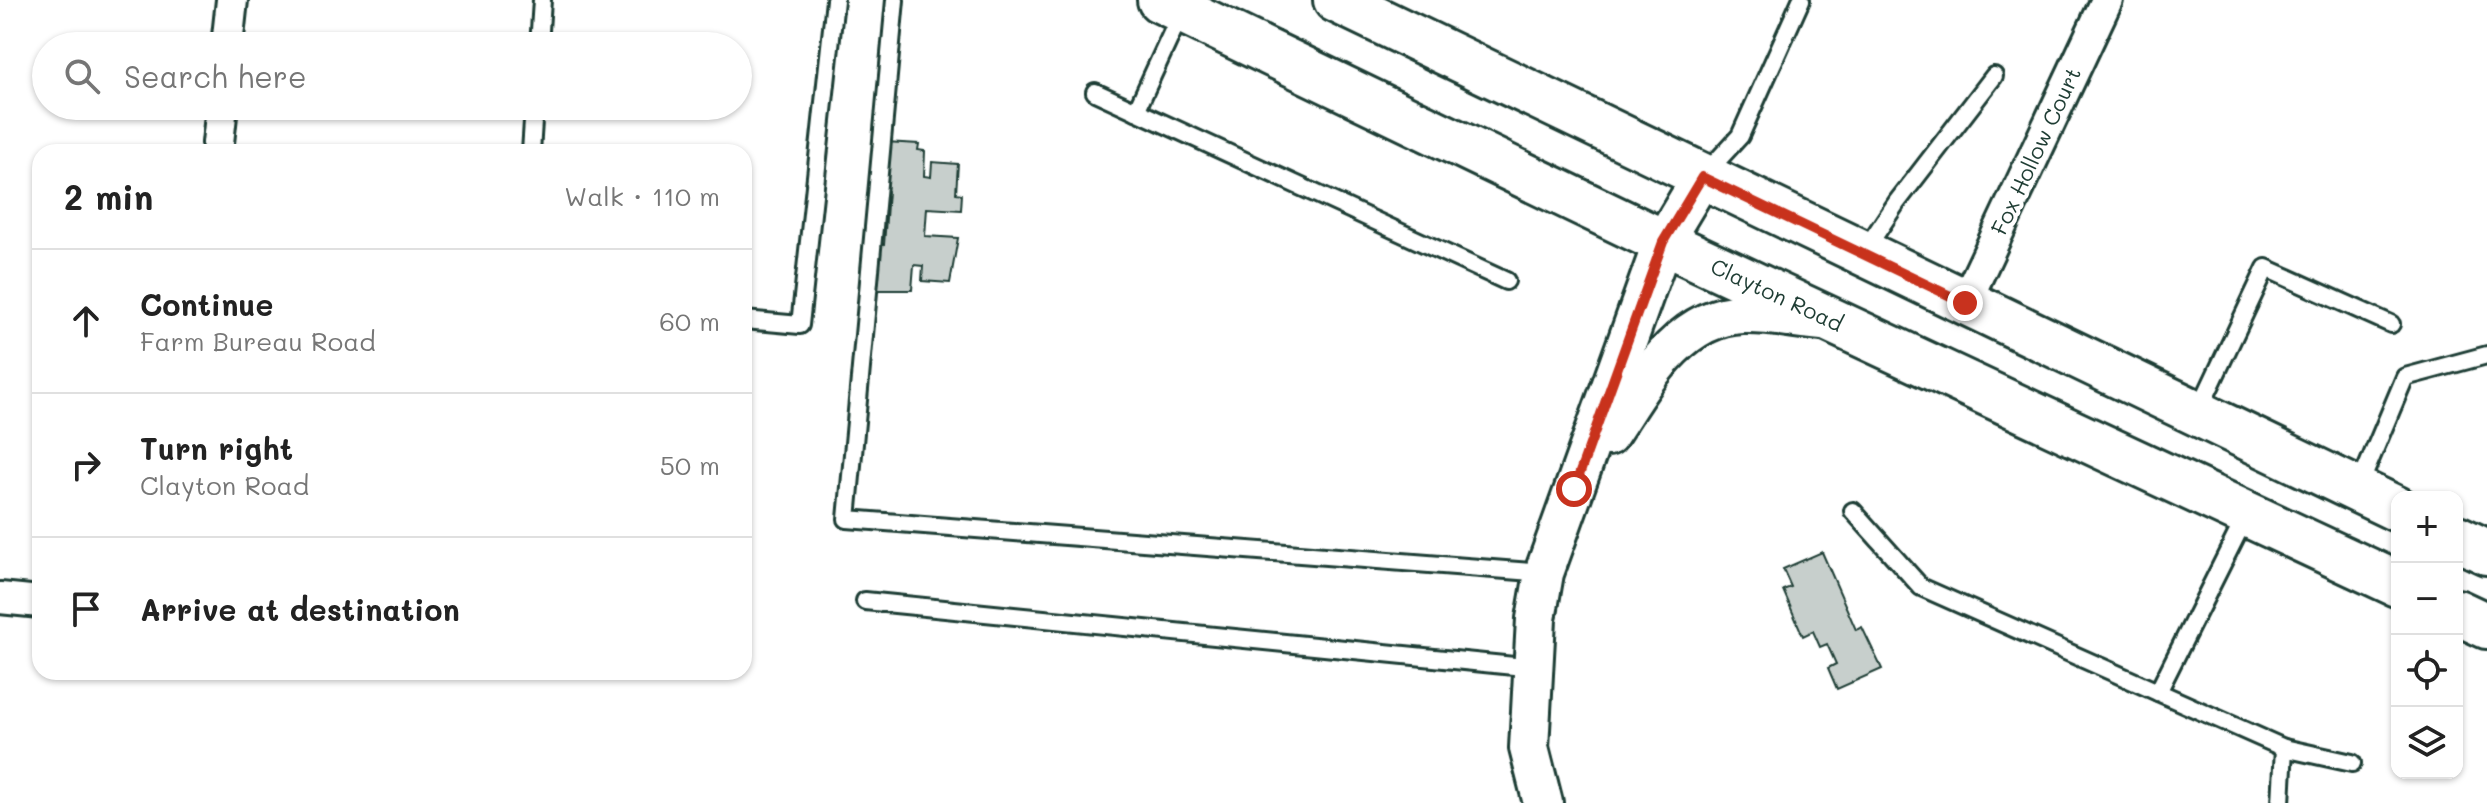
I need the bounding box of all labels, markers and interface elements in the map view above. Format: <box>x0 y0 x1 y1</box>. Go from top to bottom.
search box <box>32 32 752 120</box>
icon: search <box>60 54 104 98</box>
text: Search here <box>124 56 307 96</box>
street label: Fox Hollow Court <box>1984 62 2087 239</box>
text: 2 min <box>64 174 153 219</box>
text: Walk · 110 m <box>564 179 720 213</box>
street label: Clayton Road <box>1706 251 1848 338</box>
text: Continue <box>140 284 273 324</box>
route end <box>1947 285 1983 321</box>
icon: ahead <box>64 299 108 343</box>
text: 60 m <box>659 304 720 338</box>
text: Farm Bureau Road <box>140 324 376 358</box>
text: Turn right <box>140 428 293 468</box>
icon: right <box>64 443 108 487</box>
text: 50 m <box>660 448 720 482</box>
text: Clayton Road <box>140 468 309 502</box>
route start <box>1556 471 1592 507</box>
map controls <box>2391 491 2463 779</box>
button: + <box>2391 491 2463 563</box>
button: − <box>2391 563 2463 635</box>
icon: arrive <box>64 587 108 631</box>
text: Arrive at destination <box>140 589 460 629</box>
button: locate <box>2391 635 2463 707</box>
button: layers <box>2391 707 2463 779</box>

